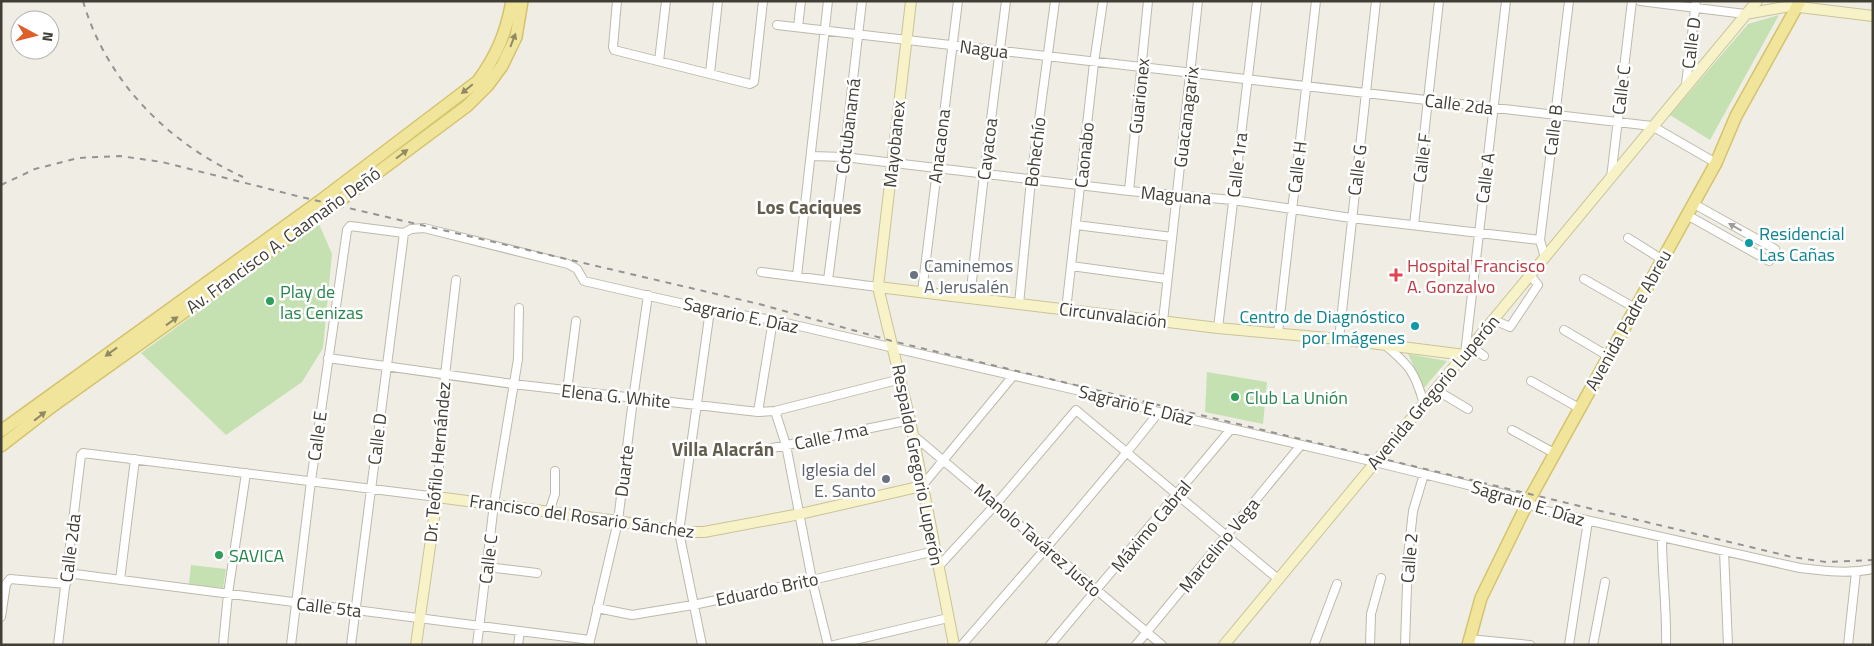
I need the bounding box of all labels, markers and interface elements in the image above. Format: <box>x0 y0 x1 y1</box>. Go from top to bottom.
north arrow <box>10 10 60 60</box>
street label: Calle D <box>1674 16 1708 70</box>
text: N <box>37 31 59 43</box>
one-way arrow <box>510 33 518 47</box>
street label: Nagua <box>958 33 1010 65</box>
street label: Guarionex <box>1122 57 1156 135</box>
street label: Calle C <box>1605 63 1637 116</box>
street label: Guacanagarix <box>1166 65 1206 169</box>
street label: Cotubanamá <box>829 77 867 175</box>
one-way arrow <box>461 84 474 95</box>
street label: Calle 2da <box>1423 86 1495 122</box>
street label: Mayobanex <box>876 99 912 189</box>
street label: Calle B <box>1536 103 1570 157</box>
street label: Anacaona <box>921 107 957 185</box>
street label: Bohechío <box>1017 115 1053 189</box>
street label: Cayacoa <box>970 116 1004 182</box>
street label: Caonabo <box>1067 121 1101 189</box>
street label: Calle 1ra <box>1220 131 1254 199</box>
street label: Calle F <box>1406 132 1438 184</box>
street label: Calle H <box>1280 139 1314 195</box>
street label: Calle G <box>1340 143 1374 197</box>
one-way arrow <box>395 149 409 159</box>
street label: Calle A <box>1468 151 1502 205</box>
street label: Av. Francisco A. Caamaño Deñó <box>180 160 386 320</box>
street label: Maguana <box>1140 178 1212 212</box>
district label: Los Caciques <box>756 192 862 221</box>
place label: Residencial Las Cañas <box>1759 220 1845 268</box>
one-way arrow <box>1727 223 1742 231</box>
marker: Residencial Las Cañas <box>1743 237 1755 249</box>
street label: Avenida Padre Abreu <box>1578 245 1678 395</box>
place label: Caminemos A Jerusalén <box>924 252 1013 300</box>
place label: Hospital Francisco A. Gonzalvo <box>1407 252 1545 300</box>
marker: Hospital Francisco A. Gonzalvo <box>1389 268 1403 282</box>
marker: Caminemos A Jerusalén <box>908 269 920 281</box>
place label: Play de las Cenizas <box>280 278 363 326</box>
street label: Sagrario E. Díaz <box>681 290 801 340</box>
marker: Play de las Cenizas <box>264 295 276 307</box>
street label: Circunvalación <box>1058 295 1168 335</box>
place label: Centro de Diagnóstico por Imágenes <box>1239 303 1405 351</box>
street label: Avenida Gregorio Luperón <box>1360 309 1506 475</box>
one-way arrow <box>165 316 178 326</box>
marker: Centro de Diagnóstico por Imágenes <box>1409 320 1421 332</box>
one-way arrow <box>104 347 118 357</box>
street label: Respaldo Gregorio Luperón <box>885 362 951 568</box>
street label: Elena G. White <box>560 377 672 415</box>
street label: Sagrario E. Díaz <box>1076 378 1196 432</box>
street label: Dr. Teófilo Hernández <box>417 381 457 543</box>
place label: Club La Unión <box>1245 384 1348 411</box>
marker: Club La Unión <box>1229 391 1241 403</box>
street label: Calle E <box>300 409 334 463</box>
one-way arrow <box>33 411 46 421</box>
street label: Calle D <box>360 412 394 466</box>
street label: Calle 7ma <box>792 415 870 457</box>
district label: Villa Alacrán <box>672 434 774 463</box>
street label: Duarte <box>607 444 641 498</box>
place label: Iglesia del E. Santo <box>801 456 876 504</box>
marker: Iglesia del E. Santo <box>880 473 892 485</box>
street label: Sagrario E. Díaz <box>1468 473 1588 533</box>
street label: Máximo Cabral <box>1105 474 1197 578</box>
street label: Manolo Tavárez Justo <box>968 477 1108 603</box>
street label: Francisco del Rosario Sánchez <box>468 487 696 545</box>
street label: Marcelino Vega <box>1172 492 1266 598</box>
street label: Calle 2da <box>52 512 88 584</box>
street label: Calle C <box>472 532 504 585</box>
street label: Calle 2 <box>1393 532 1425 584</box>
place label: SAVICA <box>229 542 284 569</box>
marker: SAVICA <box>213 549 225 561</box>
street label: Eduardo Brito <box>713 565 821 613</box>
street label: Calle 5ta <box>295 590 363 624</box>

